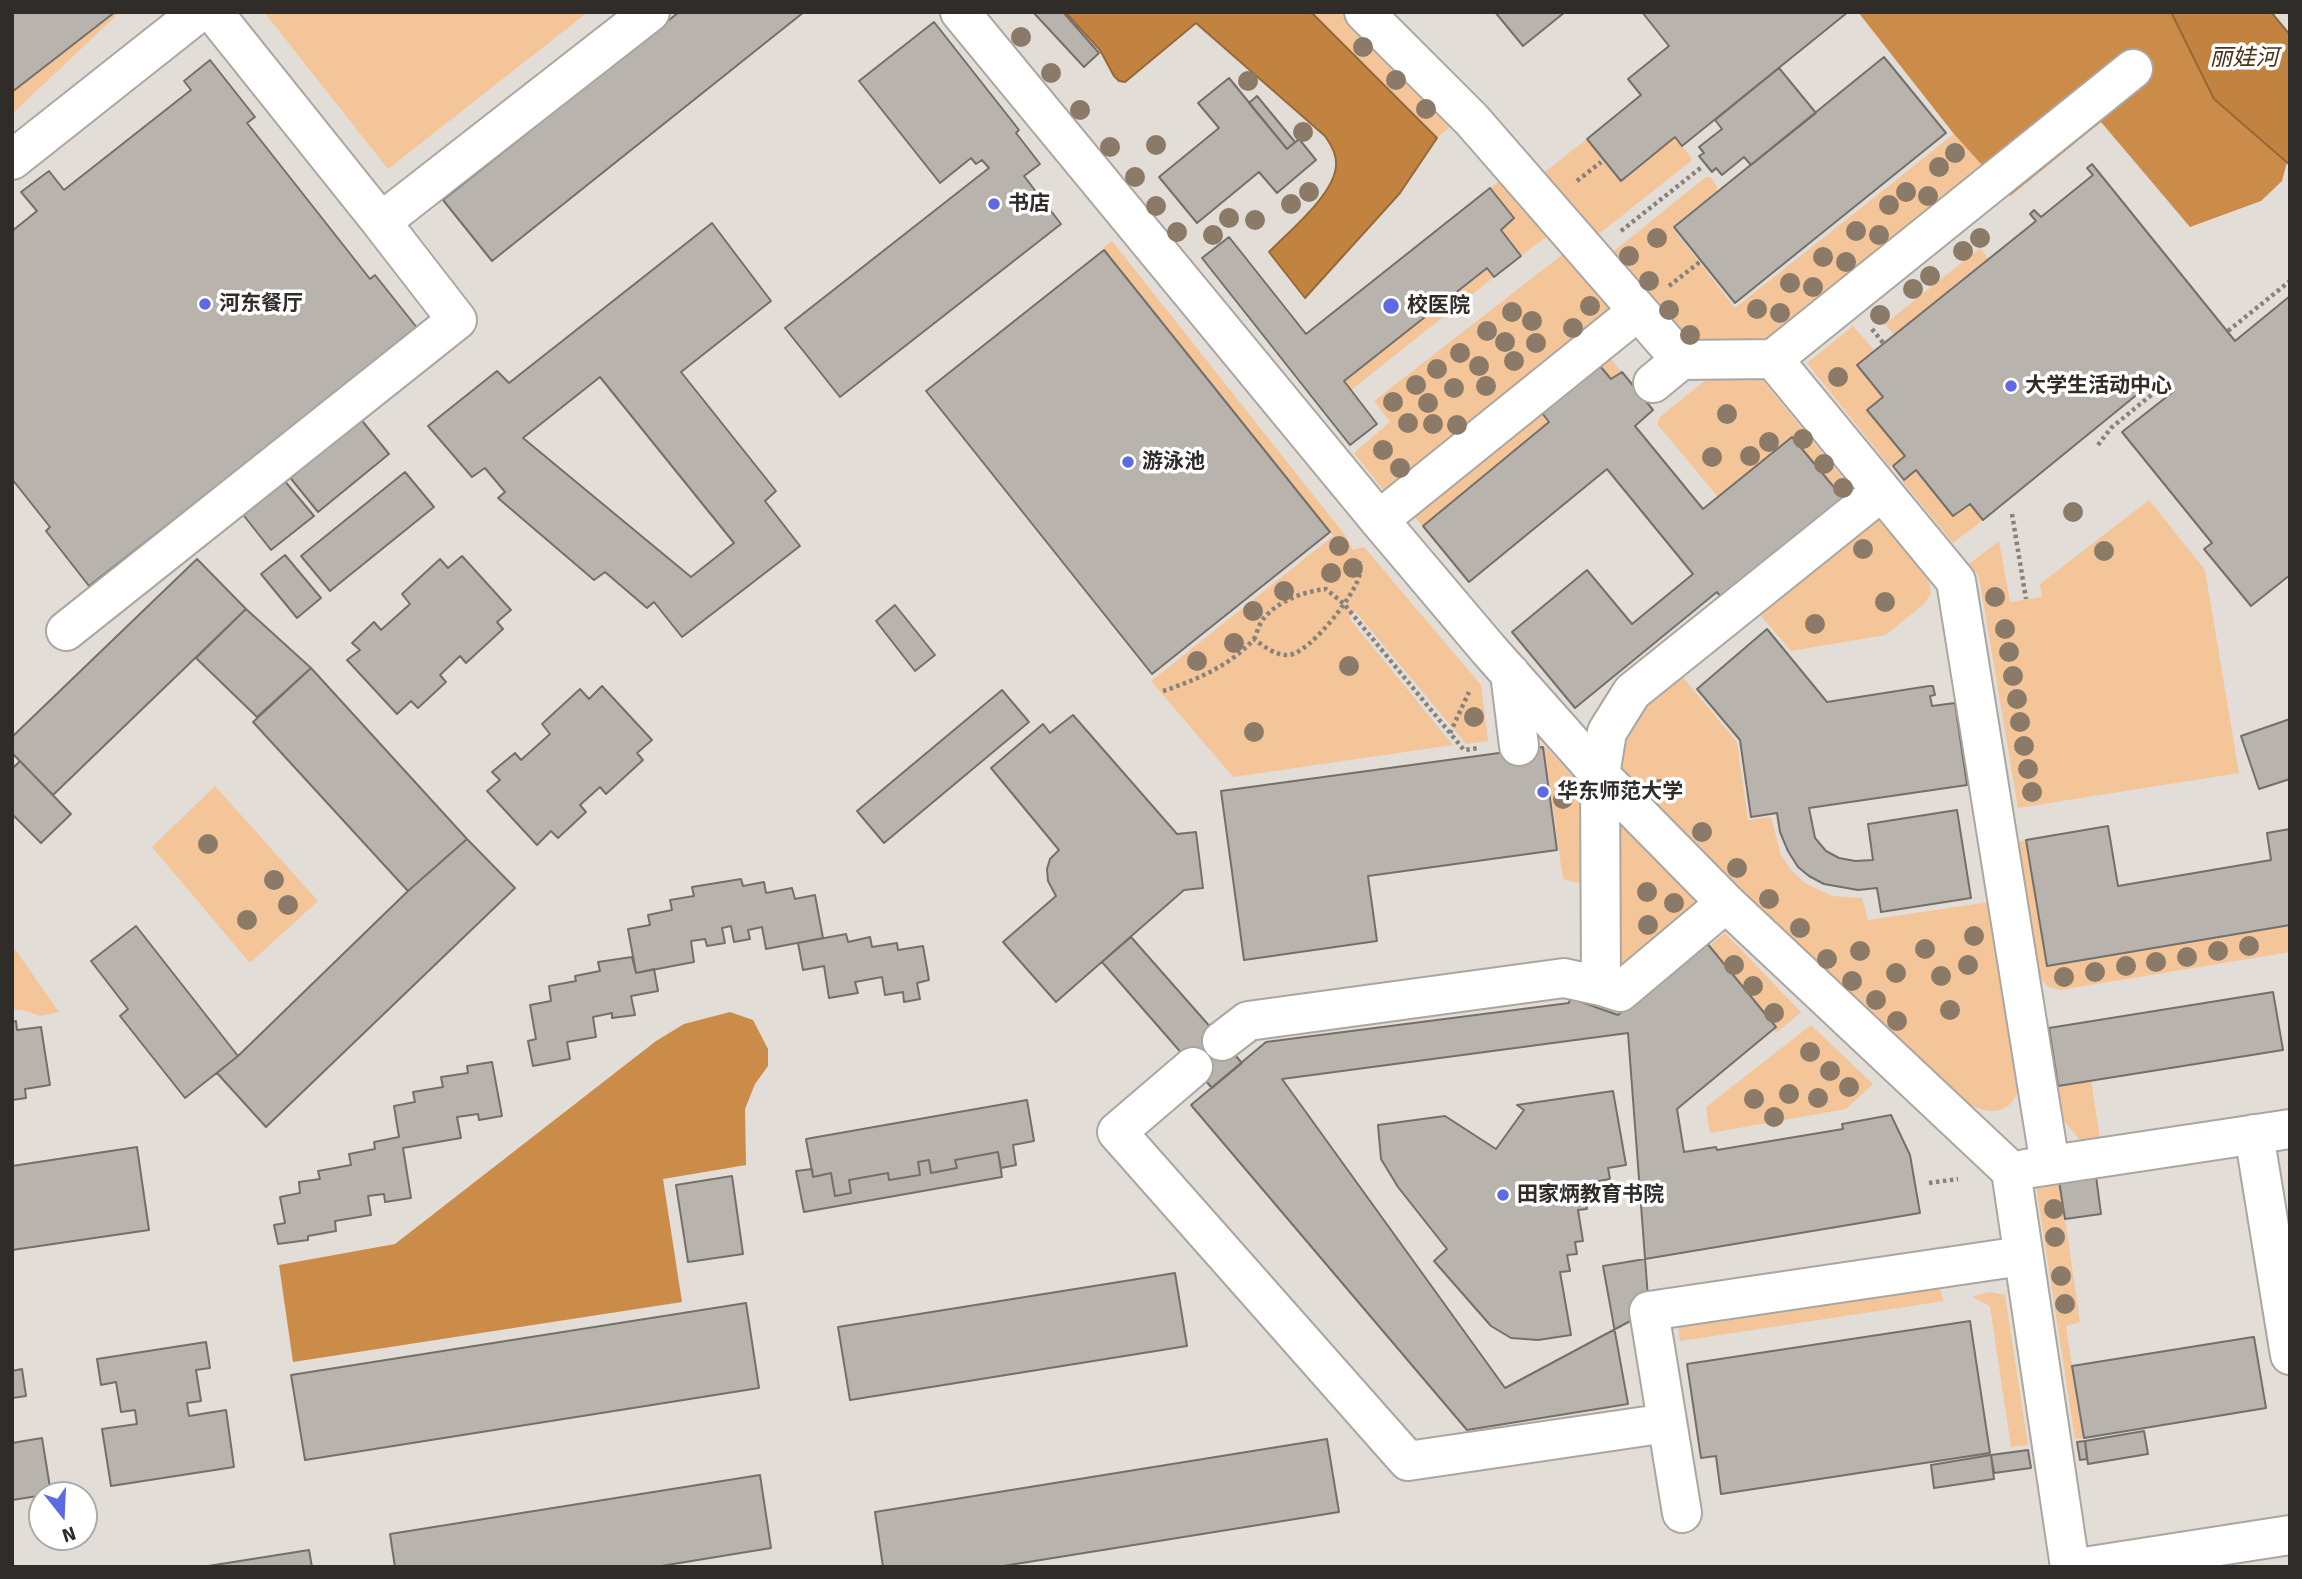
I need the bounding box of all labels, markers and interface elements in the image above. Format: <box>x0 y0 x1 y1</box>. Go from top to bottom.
water label: 丽娃河 <box>2210 45 2278 73</box>
place label: 书店 <box>1008 191 1050 217</box>
marker: 书店 <box>986 196 1002 212</box>
place label: 河东餐厅 <box>219 291 303 317</box>
place label: 校医院 <box>1407 293 1470 319</box>
marker: 河东餐厅 <box>197 296 213 312</box>
marker: 校医院 <box>1381 296 1401 316</box>
place label: 大学生活动中心 <box>2025 373 2172 399</box>
marker: 大学生活动中心 <box>2003 378 2019 394</box>
place label: 游泳池 <box>1142 449 1205 475</box>
marker: 游泳池 <box>1120 454 1136 470</box>
place label: 华东师范大学 <box>1557 779 1683 805</box>
marker: 华东师范大学 <box>1535 784 1551 800</box>
place label: 田家炳教育书院 <box>1517 1182 1664 1208</box>
marker: 田家炳教育书院 <box>1495 1187 1511 1203</box>
north arrow <box>28 1481 98 1551</box>
text: N <box>59 1521 79 1548</box>

